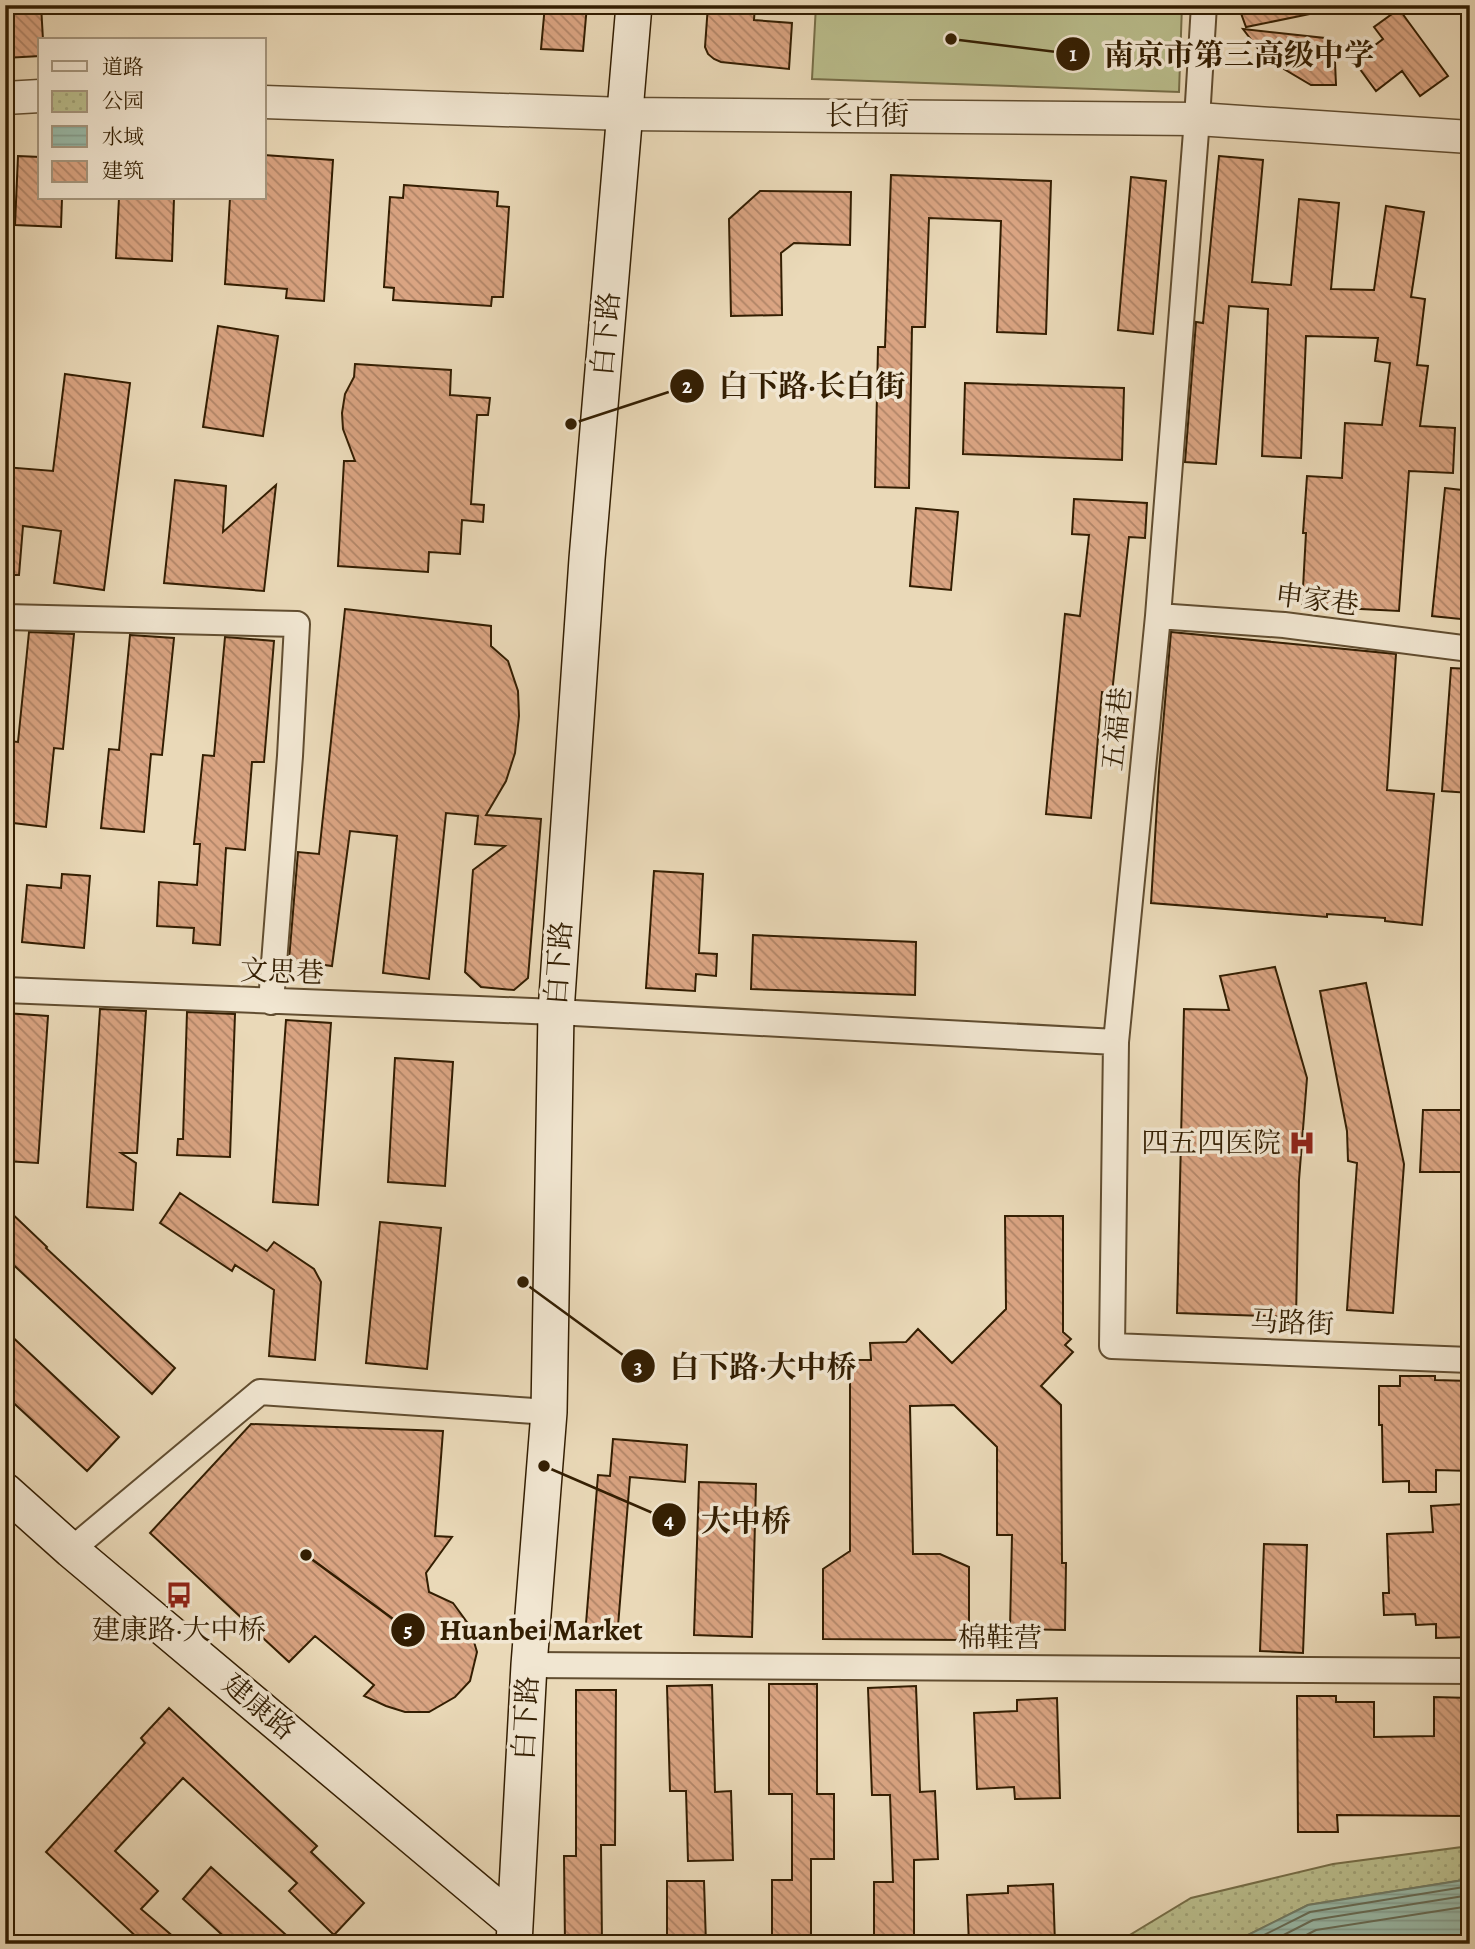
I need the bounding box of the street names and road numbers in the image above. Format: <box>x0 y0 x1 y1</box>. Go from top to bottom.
street label: 长白街 <box>825 97 909 135</box>
street label: 白下路 <box>583 290 629 378</box>
street label: 申家巷 <box>1273 576 1361 624</box>
street label: 五福巷 <box>1094 685 1140 773</box>
street label: 白下路 <box>537 920 581 1006</box>
street label: 文思巷 <box>239 952 325 992</box>
street label: 马路街 <box>1249 1303 1335 1343</box>
street label: 棉鞋营 <box>958 1619 1042 1657</box>
street label: 建康路 <box>215 1665 303 1749</box>
street label: 白下路 <box>505 1675 547 1761</box>

